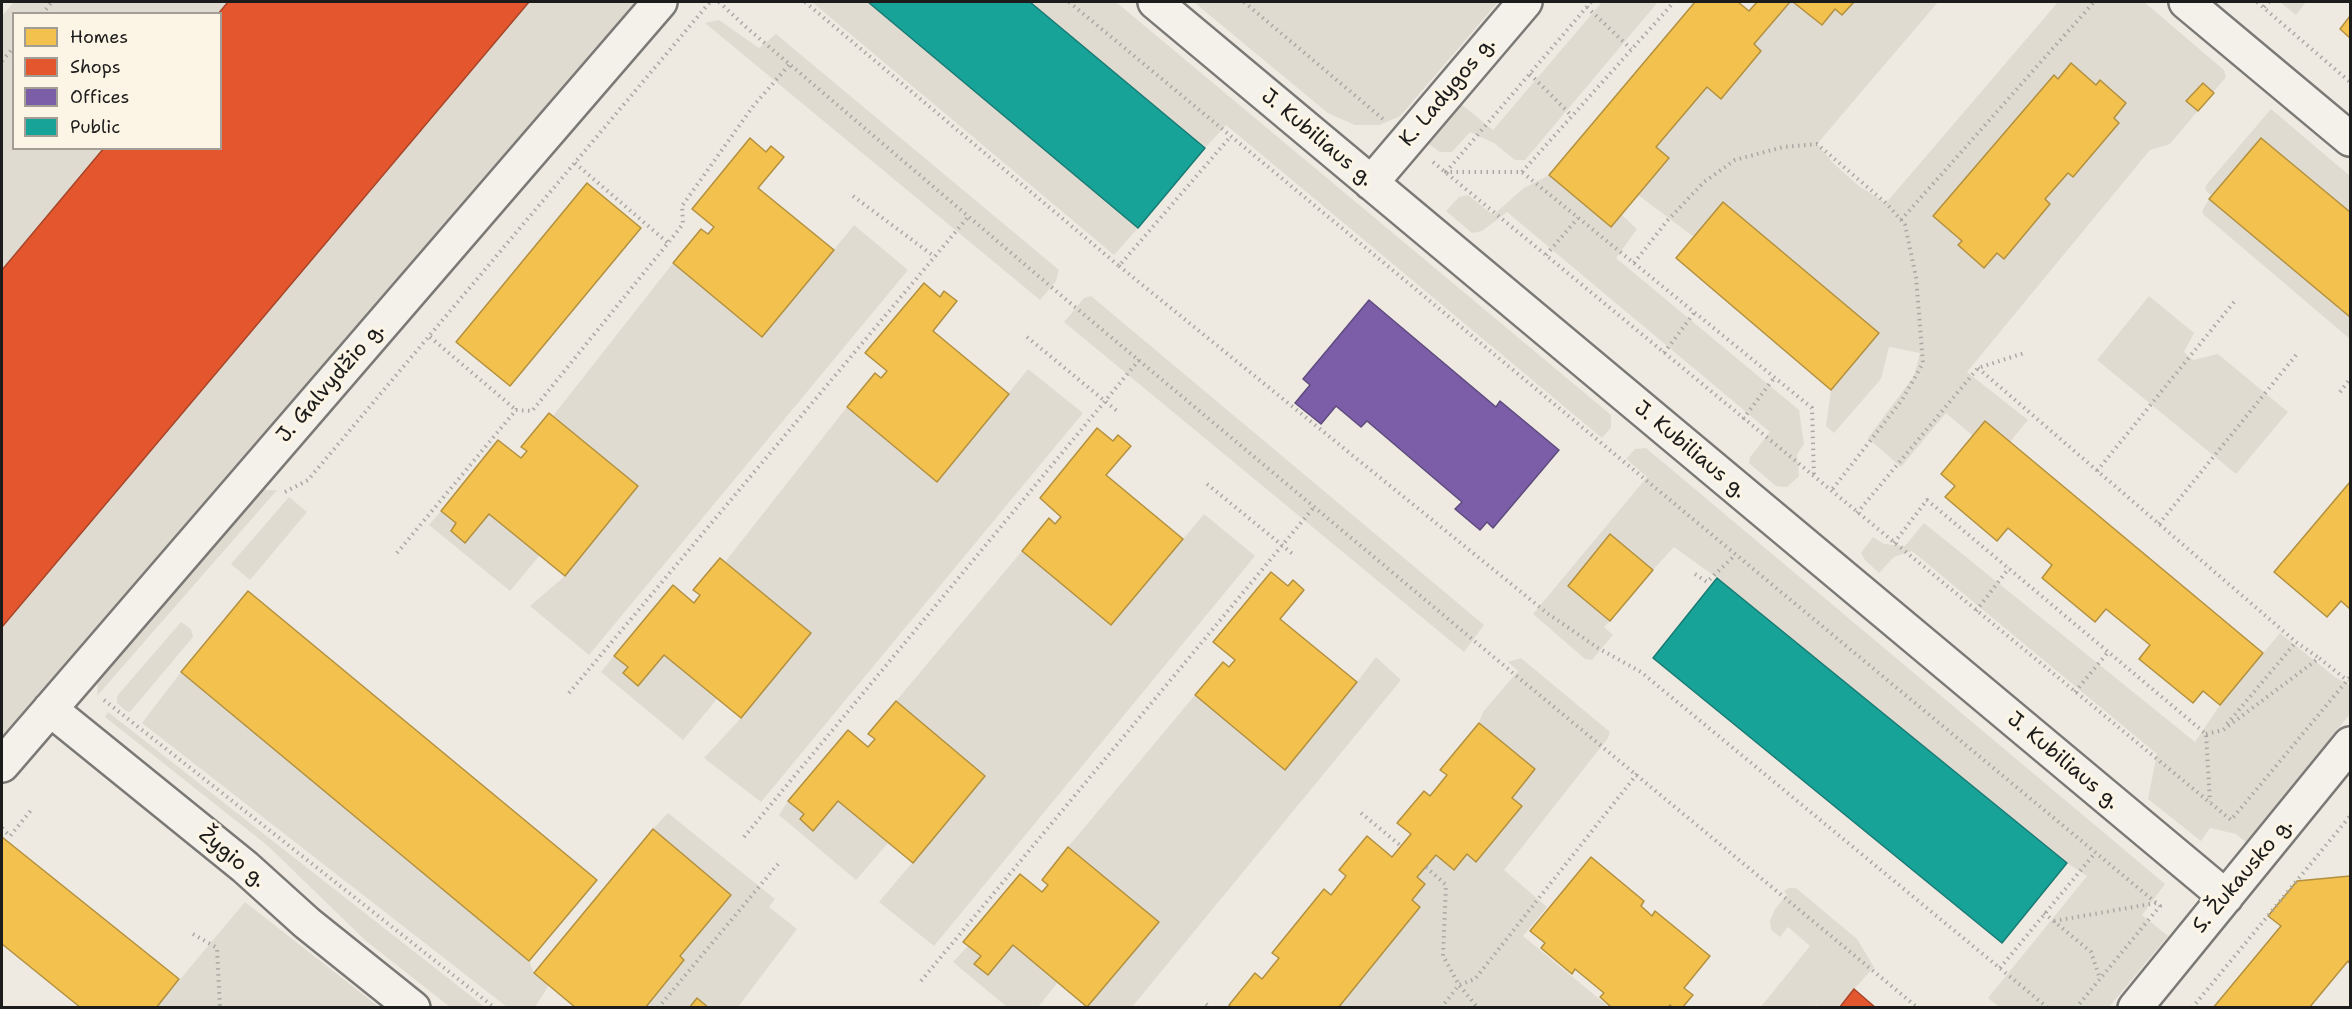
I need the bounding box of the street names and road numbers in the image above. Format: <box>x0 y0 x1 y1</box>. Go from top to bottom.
street label: K. Ladygos g. <box>1395 32 1501 152</box>
street label: J. Kubiliaus g. <box>1256 84 1378 192</box>
street label: J. Galvydžio g. <box>272 318 390 448</box>
street label: J. Kubiliaus g. <box>1629 396 1751 504</box>
street label: J. Kubiliaus g. <box>2002 707 2124 815</box>
street label: S. Žukausko g. <box>2188 813 2298 939</box>
street label: Žygio g. <box>193 823 271 893</box>

